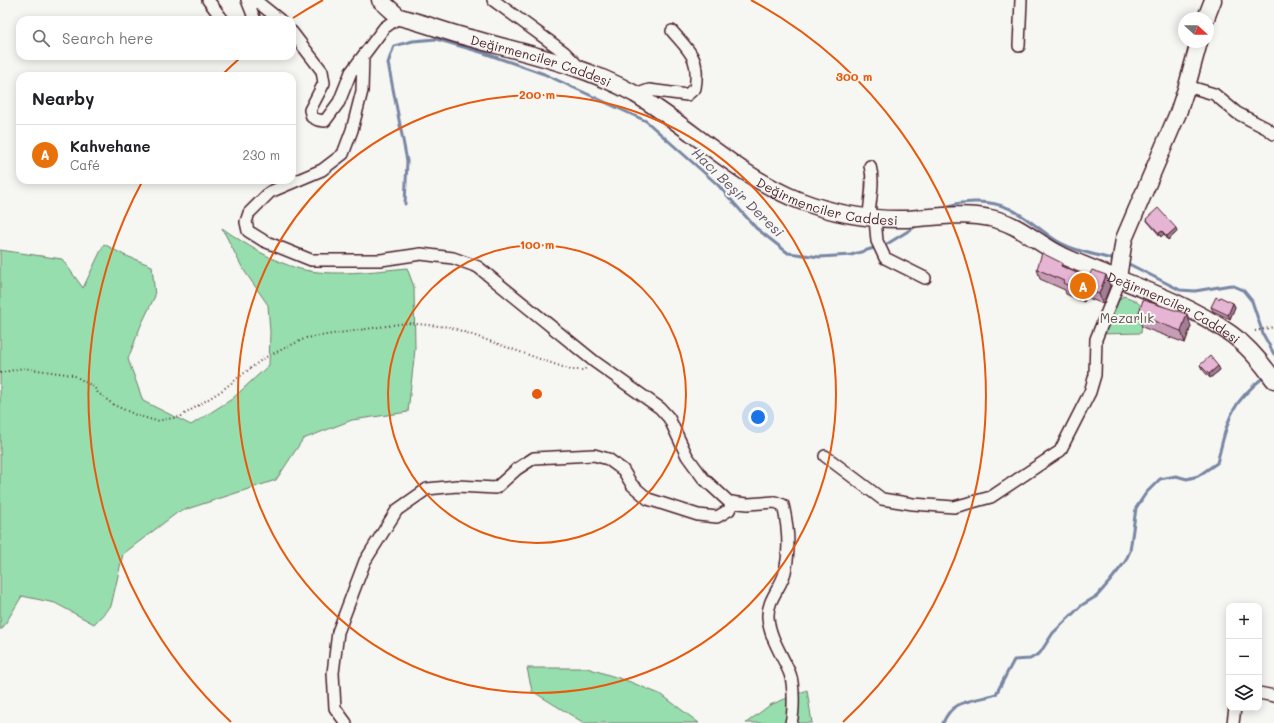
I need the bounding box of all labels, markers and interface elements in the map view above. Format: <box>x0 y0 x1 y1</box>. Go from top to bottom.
north arrow <box>1178 12 1214 48</box>
search box <box>16 16 296 60</box>
icon: search <box>30 27 52 49</box>
text: Search here <box>62 28 153 48</box>
street label: Değirmenciler Caddesi <box>469 30 614 90</box>
text: 300 m <box>836 68 872 84</box>
text: 200 m <box>519 86 555 102</box>
text: Nearby <box>32 87 94 109</box>
text: Kahvehane <box>70 136 150 156</box>
water label: Hacı Beşir Deresi <box>688 143 789 241</box>
text: A <box>40 146 50 163</box>
text: 230 m <box>243 146 280 163</box>
text: Café <box>70 156 100 173</box>
street label: Değirmenciler Caddesi <box>754 173 898 228</box>
text: 100 m <box>520 236 554 252</box>
street label: Değirmenciler Caddesi <box>1105 267 1244 347</box>
pin: A <box>1070 271 1096 301</box>
park label: Mezarlık <box>1100 309 1154 326</box>
centre of rings <box>530 387 544 401</box>
your location <box>748 407 768 427</box>
map controls <box>1226 603 1262 711</box>
button: + <box>1226 603 1262 639</box>
button: − <box>1226 639 1262 675</box>
button: layers <box>1226 675 1262 711</box>

